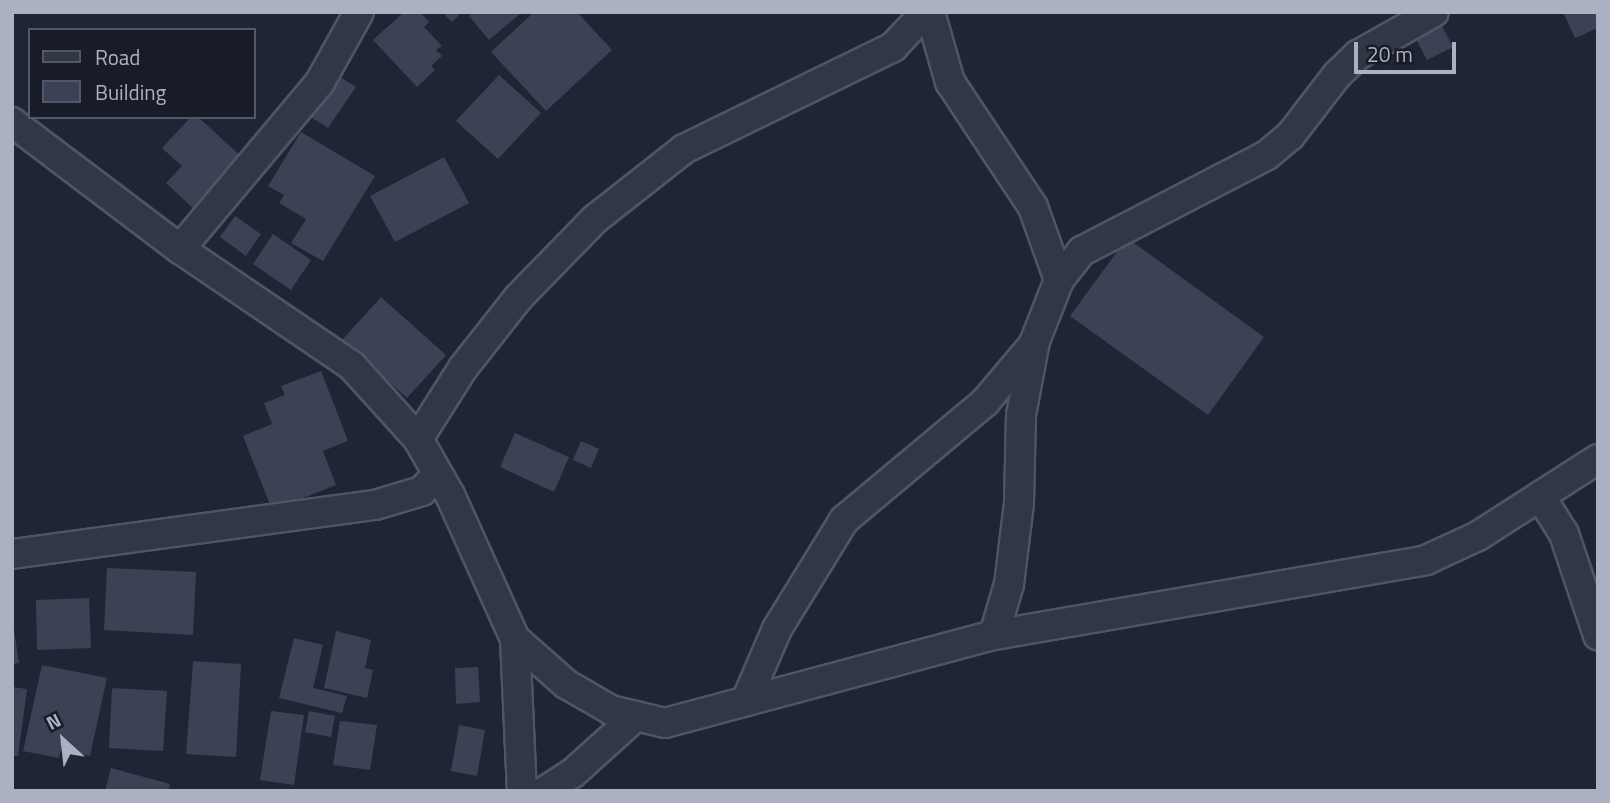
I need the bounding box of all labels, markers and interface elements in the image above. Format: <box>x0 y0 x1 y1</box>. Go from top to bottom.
legend <box>28 28 256 119</box>
scale bar <box>1358 28 1460 72</box>
text: 20 m <box>1367 38 1413 70</box>
text: Road <box>95 41 140 73</box>
text: Building <box>95 76 166 108</box>
north arrow <box>28 705 98 775</box>
text: N <box>41 705 66 737</box>

